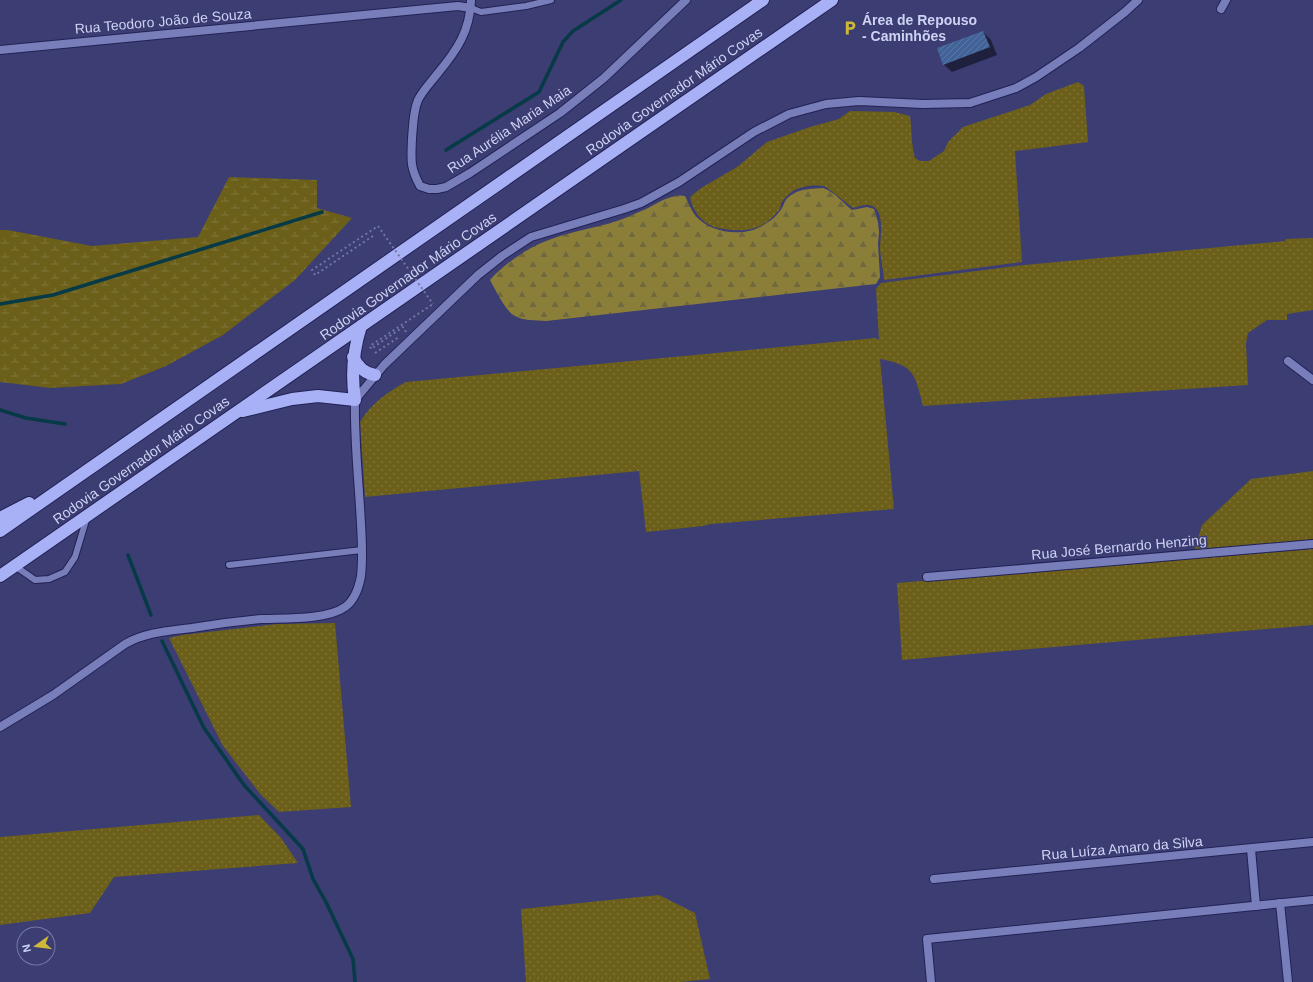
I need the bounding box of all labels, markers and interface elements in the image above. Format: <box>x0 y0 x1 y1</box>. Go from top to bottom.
street label: Rua Teodoro João de Souza <box>74 5 252 37</box>
place label: Área de Repouso - Caminhões <box>862 12 977 44</box>
parking icon: Área de Repouso - Caminhões <box>841 19 859 37</box>
street label: Rodovia Governador Mário Covas <box>583 24 765 158</box>
street label: Rua Aurélia Maria Maia <box>444 82 574 176</box>
street label: Rodovia Governador Mário Covas <box>317 209 499 343</box>
street label: Rodovia Governador Mário Covas <box>50 393 232 527</box>
street label: Rua José Bernardo Henzing <box>1031 531 1207 563</box>
street label: Rua Luíza Amaro da Silva <box>1041 833 1204 863</box>
north arrow <box>16 926 56 966</box>
text: N <box>20 943 33 954</box>

